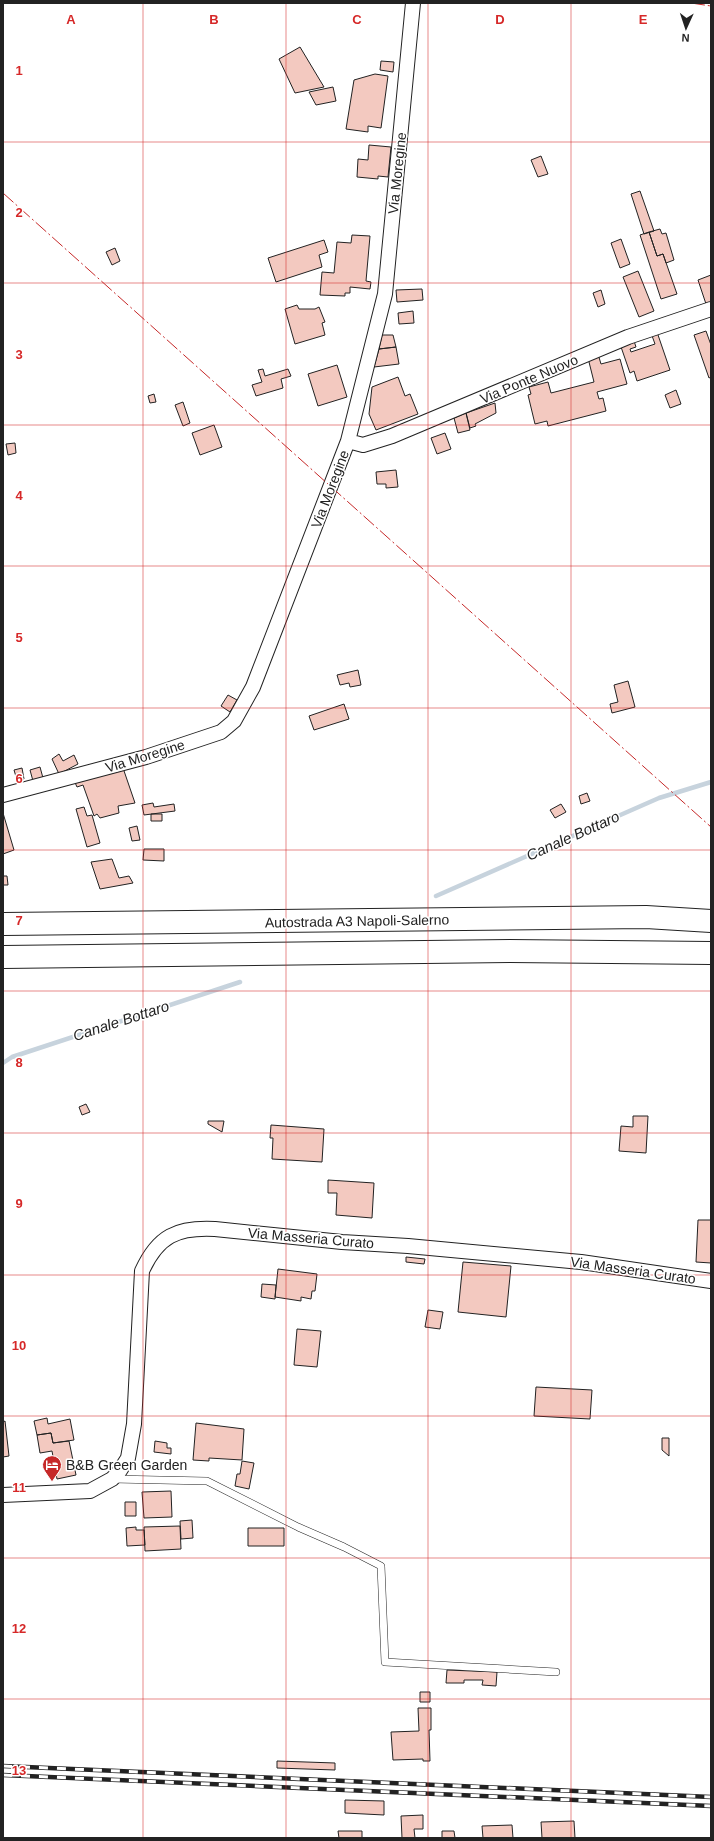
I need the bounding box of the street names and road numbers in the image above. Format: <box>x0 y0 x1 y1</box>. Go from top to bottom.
street label: Via Moregine <box>385 131 409 215</box>
street label: Via Ponte Nuovo <box>478 351 581 407</box>
street label: Via Moregine <box>308 448 352 530</box>
street label: Via Moregine <box>103 736 187 776</box>
street label: Autostrada A3 Napoli-Salerno <box>265 911 450 931</box>
street label: Via Masseria Curato <box>247 1225 375 1252</box>
street label: Via Masseria Curato <box>569 1253 697 1287</box>

